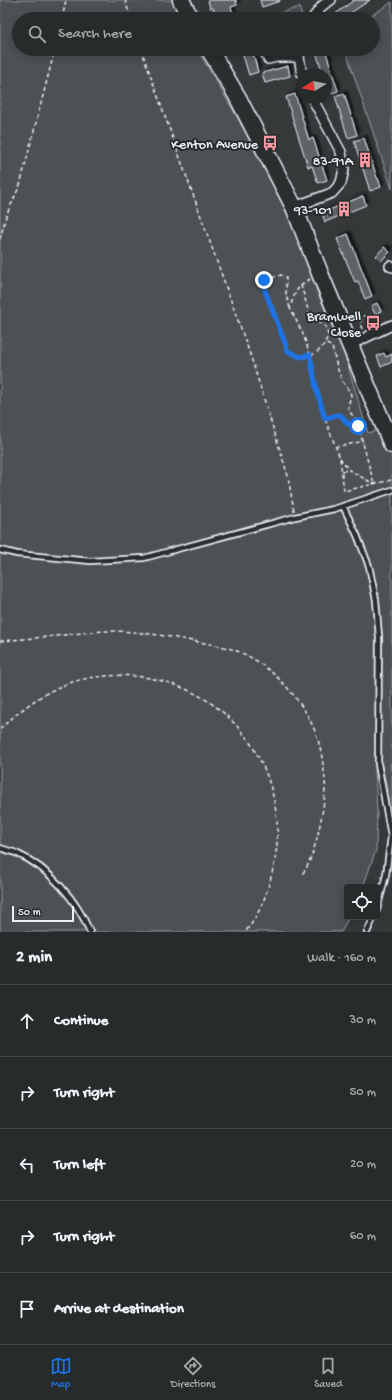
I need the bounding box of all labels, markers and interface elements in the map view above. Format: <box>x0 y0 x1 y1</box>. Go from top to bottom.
search box <box>12 12 380 56</box>
icon: search <box>26 23 48 45</box>
text: Search here <box>58 25 132 43</box>
north arrow <box>296 68 332 104</box>
bus stop icon: Kenton Avenue <box>261 134 279 152</box>
place label: Kenton Avenue <box>171 137 259 154</box>
building icon: 83-91A <box>356 151 374 169</box>
place label: 83-91A <box>313 154 354 171</box>
building icon: 93-101 <box>335 200 353 218</box>
place label: 93-101 <box>293 203 332 220</box>
route end <box>255 271 273 289</box>
place label: Bramwell Close <box>306 309 362 342</box>
bus stop icon: Bramwell Close <box>364 314 382 332</box>
route start <box>349 417 367 435</box>
map controls <box>344 884 380 920</box>
button: locate <box>344 884 380 920</box>
scale bar <box>12 904 74 923</box>
text: 50 m <box>18 907 40 919</box>
text: 2 min <box>16 948 52 968</box>
text: Walk · 160 m <box>307 951 376 966</box>
icon: ahead <box>16 1010 38 1032</box>
text: Continue <box>54 1012 108 1030</box>
text: 30 m <box>350 1013 376 1028</box>
icon: right <box>16 1082 38 1104</box>
text: Turn right <box>54 1084 114 1102</box>
text: 50 m <box>349 1085 376 1100</box>
icon: left <box>16 1154 38 1176</box>
text: Turn left <box>54 1156 105 1174</box>
text: 20 m <box>350 1157 376 1172</box>
icon: right <box>16 1226 38 1248</box>
text: Turn right <box>54 1228 114 1246</box>
text: 60 m <box>350 1229 376 1244</box>
icon: arrive <box>16 1298 38 1320</box>
text: Arrive at destination <box>54 1300 184 1318</box>
tab: Map <box>50 1355 72 1391</box>
tab: Directions <box>171 1355 215 1391</box>
tab: Saved <box>314 1355 342 1391</box>

